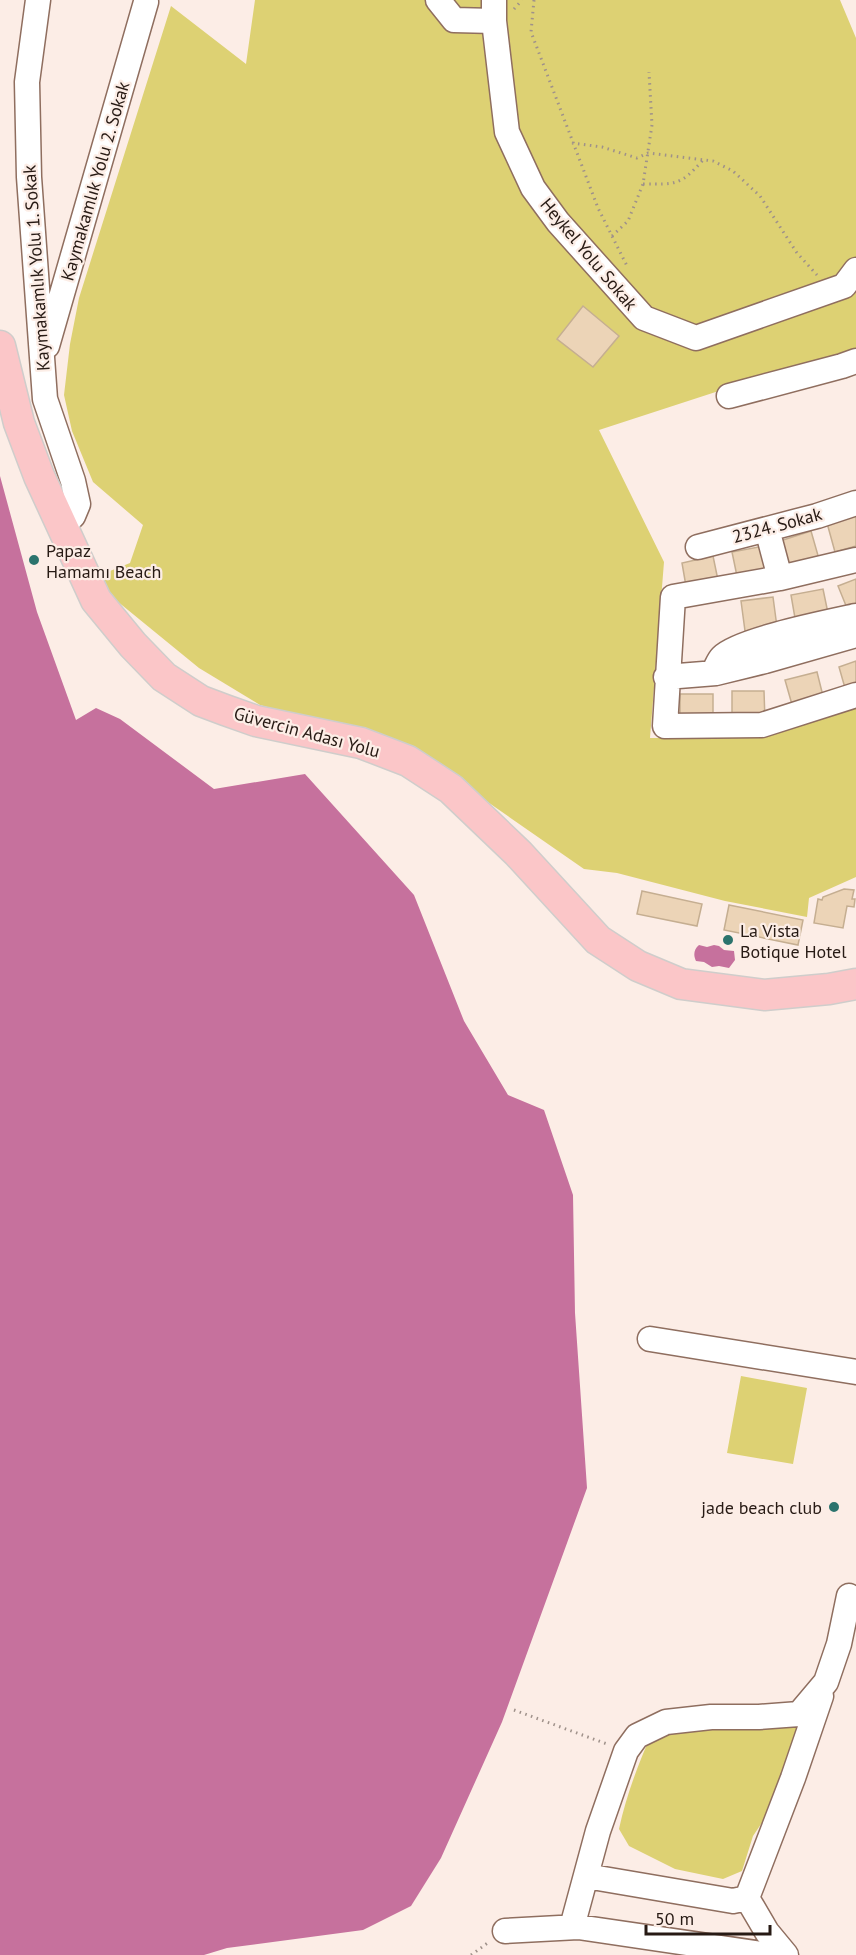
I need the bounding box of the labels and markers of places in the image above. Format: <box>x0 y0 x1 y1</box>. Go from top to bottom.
place label: Papaz Hamamı Beach <box>46 539 161 583</box>
marker: Papaz Hamamı Beach <box>27 553 41 567</box>
place label: La Vista Botique Hotel <box>740 919 847 963</box>
marker: La Vista Botique Hotel <box>721 933 735 947</box>
place label: jade beach club <box>701 1496 822 1519</box>
marker: jade beach club <box>827 1500 841 1514</box>

